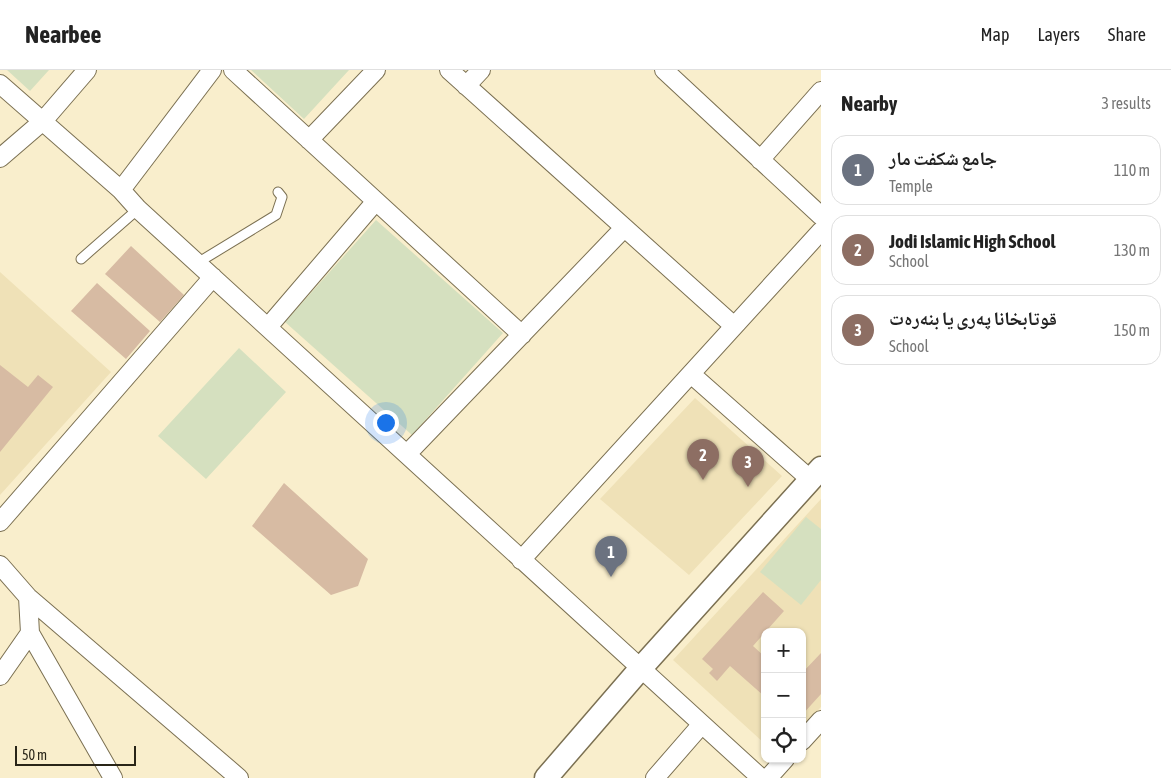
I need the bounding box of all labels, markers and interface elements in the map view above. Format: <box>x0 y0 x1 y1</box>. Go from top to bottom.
text: Nearbee <box>25 21 101 48</box>
text: Map <box>980 24 1009 45</box>
text: Layers <box>1037 24 1080 45</box>
text: Share <box>1108 24 1146 45</box>
text: Nearby <box>841 91 897 115</box>
text: 3 results <box>1101 94 1151 112</box>
text: جامع شكفت مار <box>889 147 997 169</box>
text: 1 <box>854 161 862 179</box>
text: 110 m <box>1114 161 1150 179</box>
text: Temple <box>889 177 933 195</box>
text: Jodi Islamic High School <box>889 230 1056 252</box>
text: 2 <box>854 241 862 259</box>
text: 130 m <box>1114 241 1150 259</box>
text: School <box>889 252 929 270</box>
text: قوتابخانا پەری یا بنەرەت <box>889 307 1057 329</box>
text: 3 <box>854 321 862 339</box>
text: 150 m <box>1114 321 1150 339</box>
text: School <box>889 337 929 355</box>
your location <box>373 410 399 436</box>
pin: 2 <box>687 439 719 480</box>
pin: 3 <box>732 446 764 487</box>
pin: 1 <box>595 536 627 577</box>
map controls <box>761 628 806 763</box>
button: + <box>761 628 806 673</box>
button: − <box>761 673 806 718</box>
button: locate <box>761 718 806 763</box>
scale bar <box>15 743 136 766</box>
text: 50 m <box>22 747 47 763</box>

